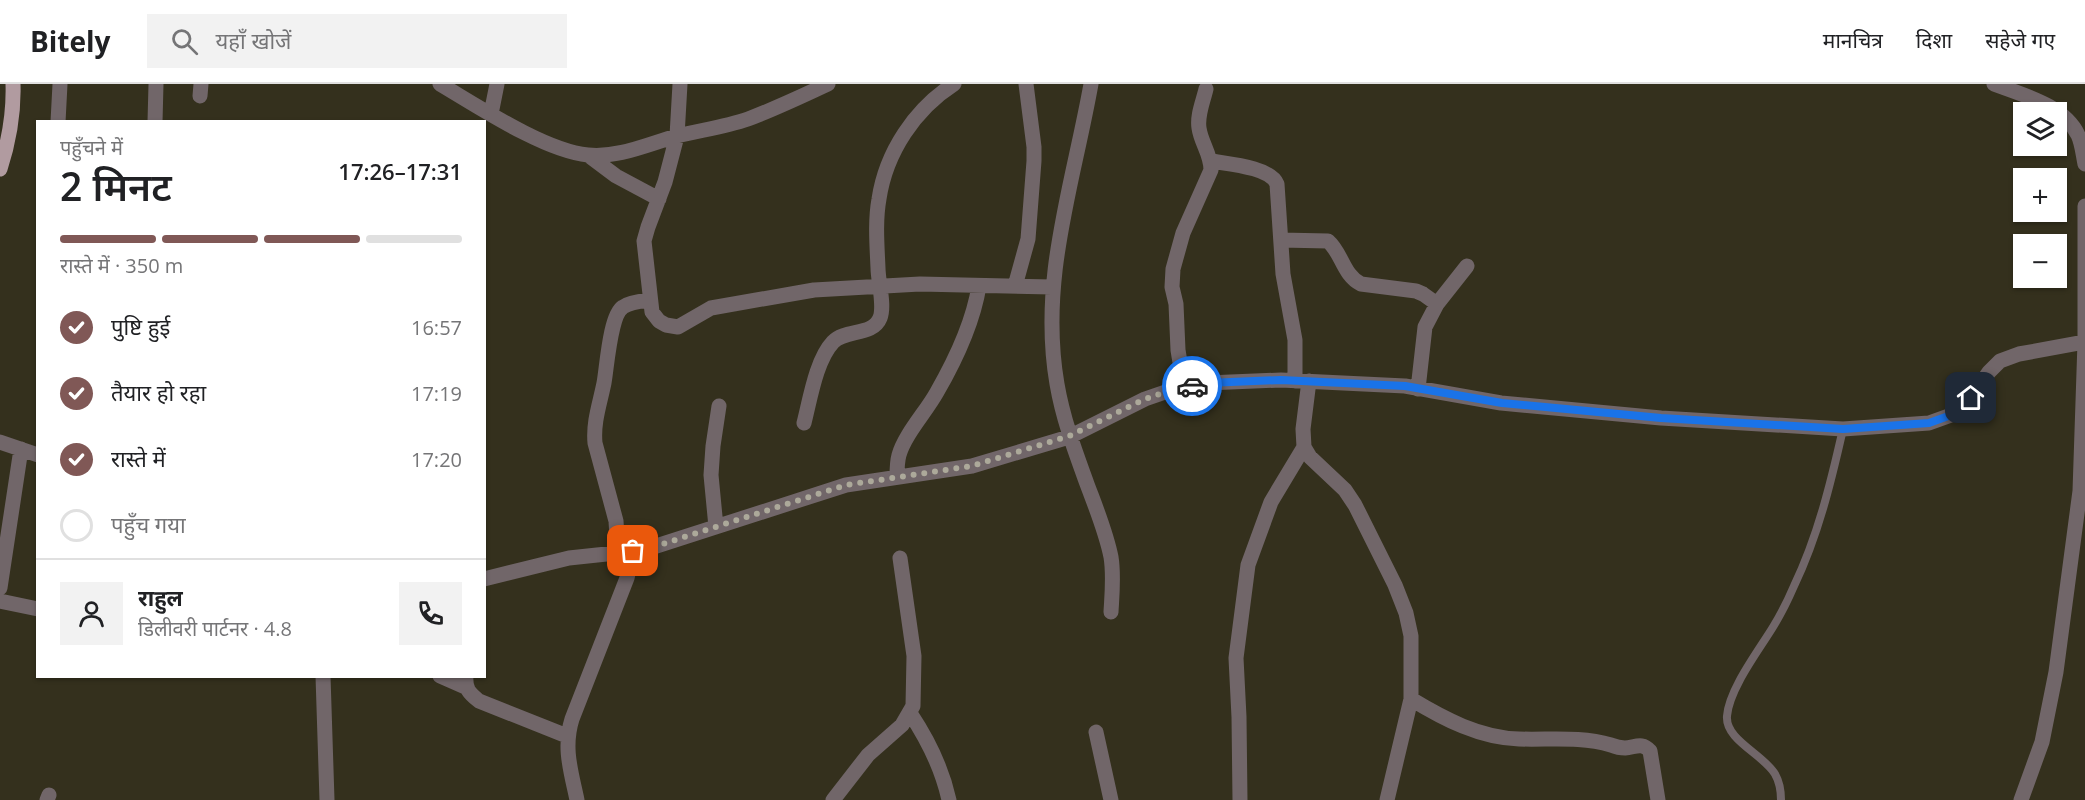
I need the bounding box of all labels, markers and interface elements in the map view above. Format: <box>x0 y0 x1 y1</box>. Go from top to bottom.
search box <box>147 14 567 68</box>
text: Bitely <box>30 22 111 60</box>
icon: search <box>168 25 201 58</box>
text: यहाँ खोजें <box>216 25 291 55</box>
text: मानचित्र <box>1823 26 1883 54</box>
text: दिशा <box>1916 26 1952 54</box>
text: सहेजे गए <box>1985 26 2055 54</box>
map controls <box>2013 102 2067 288</box>
button: layers <box>2013 102 2067 156</box>
text: पहुँचने में <box>60 134 123 161</box>
text: 17:26–17:31 <box>338 156 462 186</box>
text: 2 मिनट <box>60 159 172 212</box>
button: + <box>2013 168 2067 222</box>
button: − <box>2013 234 2067 288</box>
text: रास्ते में · 350 m <box>60 252 183 279</box>
icon: check <box>60 311 93 344</box>
text: पुष्टि हुई <box>111 311 170 341</box>
text: 16:57 <box>411 314 462 341</box>
courier <box>1162 356 1222 416</box>
icon: car <box>1176 370 1209 403</box>
pin <box>1945 372 1996 423</box>
icon: check <box>60 377 93 410</box>
text: तैयार हो रहा <box>111 377 206 407</box>
text: 17:19 <box>411 380 462 407</box>
icon: home <box>1954 381 1987 414</box>
icon: check <box>60 443 93 476</box>
text: रास्ते में <box>111 443 166 473</box>
text: 17:20 <box>411 446 462 473</box>
text: पहुँच गया <box>111 509 186 539</box>
pin <box>607 525 658 576</box>
icon: bag <box>616 534 649 567</box>
button: person <box>60 582 123 645</box>
text: राहुल <box>138 582 183 612</box>
button: phone <box>399 582 462 645</box>
text: डिलीवरी पार्टनर · 4.8 <box>138 615 292 642</box>

